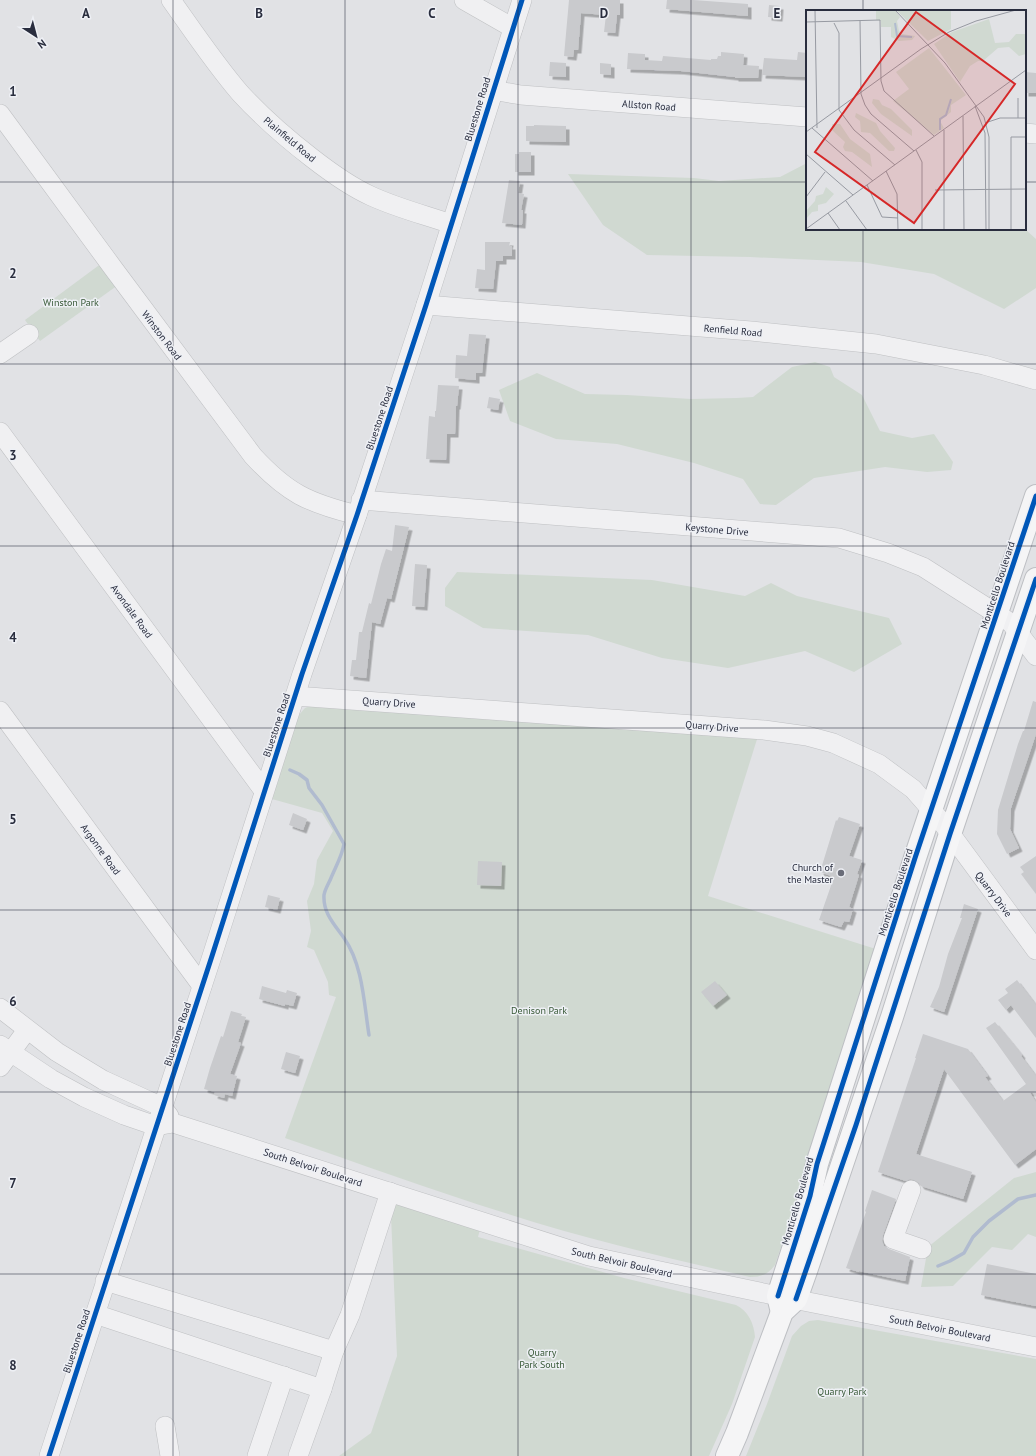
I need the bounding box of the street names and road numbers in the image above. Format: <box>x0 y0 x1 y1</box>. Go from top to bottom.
street label: Bluestone Road <box>462 75 493 143</box>
street label: Allston Road <box>622 97 676 114</box>
street label: Plainfield Road <box>261 114 318 165</box>
street label: Winston Road <box>139 308 184 363</box>
street label: Renfield Road <box>703 321 763 340</box>
street label: Bluestone Road <box>363 385 396 452</box>
street label: Keystone Drive <box>685 520 749 539</box>
street label: Monticello Boulevard <box>977 540 1018 630</box>
street label: Avondale Road <box>108 582 155 641</box>
street label: Bluestone Road <box>260 692 293 759</box>
street label: Quarry Drive <box>362 694 416 711</box>
street label: Quarry Drive <box>685 718 739 735</box>
street label: Argonne Road <box>78 821 123 877</box>
street label: Monticello Boulevard <box>875 847 916 937</box>
street label: Quarry Drive <box>972 869 1015 920</box>
street label: Bluestone Road <box>161 1001 194 1068</box>
street label: South Belvoir Boulevard <box>262 1145 364 1190</box>
street label: Monticello Boulevard <box>779 1156 816 1247</box>
street label: South Belvoir Boulevard <box>570 1245 674 1280</box>
street label: Bluestone Road <box>60 1308 93 1375</box>
street label: South Belvoir Boulevard <box>888 1312 992 1345</box>

